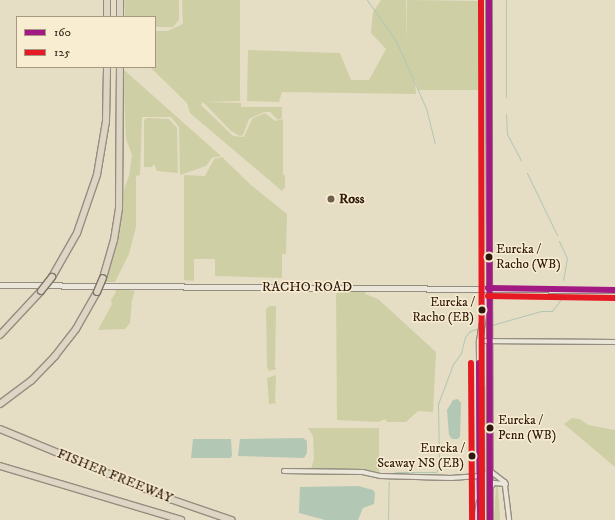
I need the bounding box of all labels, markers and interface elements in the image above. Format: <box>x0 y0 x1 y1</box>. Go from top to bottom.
legend <box>16 16 156 68</box>
text: 160 <box>54 25 71 40</box>
text: 125 <box>54 45 70 60</box>
place label: Ross <box>339 191 364 207</box>
marker: Ross <box>326 194 336 204</box>
place label: Eureka / Racho (WB) <box>496 242 561 273</box>
marker: Eureka / Racho (WB) <box>484 252 494 262</box>
street label: RACHO ROAD <box>262 279 352 295</box>
place label: Eureka / Racho (EB) <box>412 295 474 326</box>
marker: Eureka / Racho (EB) <box>477 305 487 315</box>
place label: Eureka / Penn (WB) <box>498 413 556 444</box>
marker: Eureka / Penn (WB) <box>485 423 495 433</box>
place label: Eureka / Seaway NS (EB) <box>377 441 464 472</box>
street label: FISHER FREEWAY <box>55 445 175 507</box>
marker: Eureka / Seaway NS (EB) <box>467 451 477 461</box>

